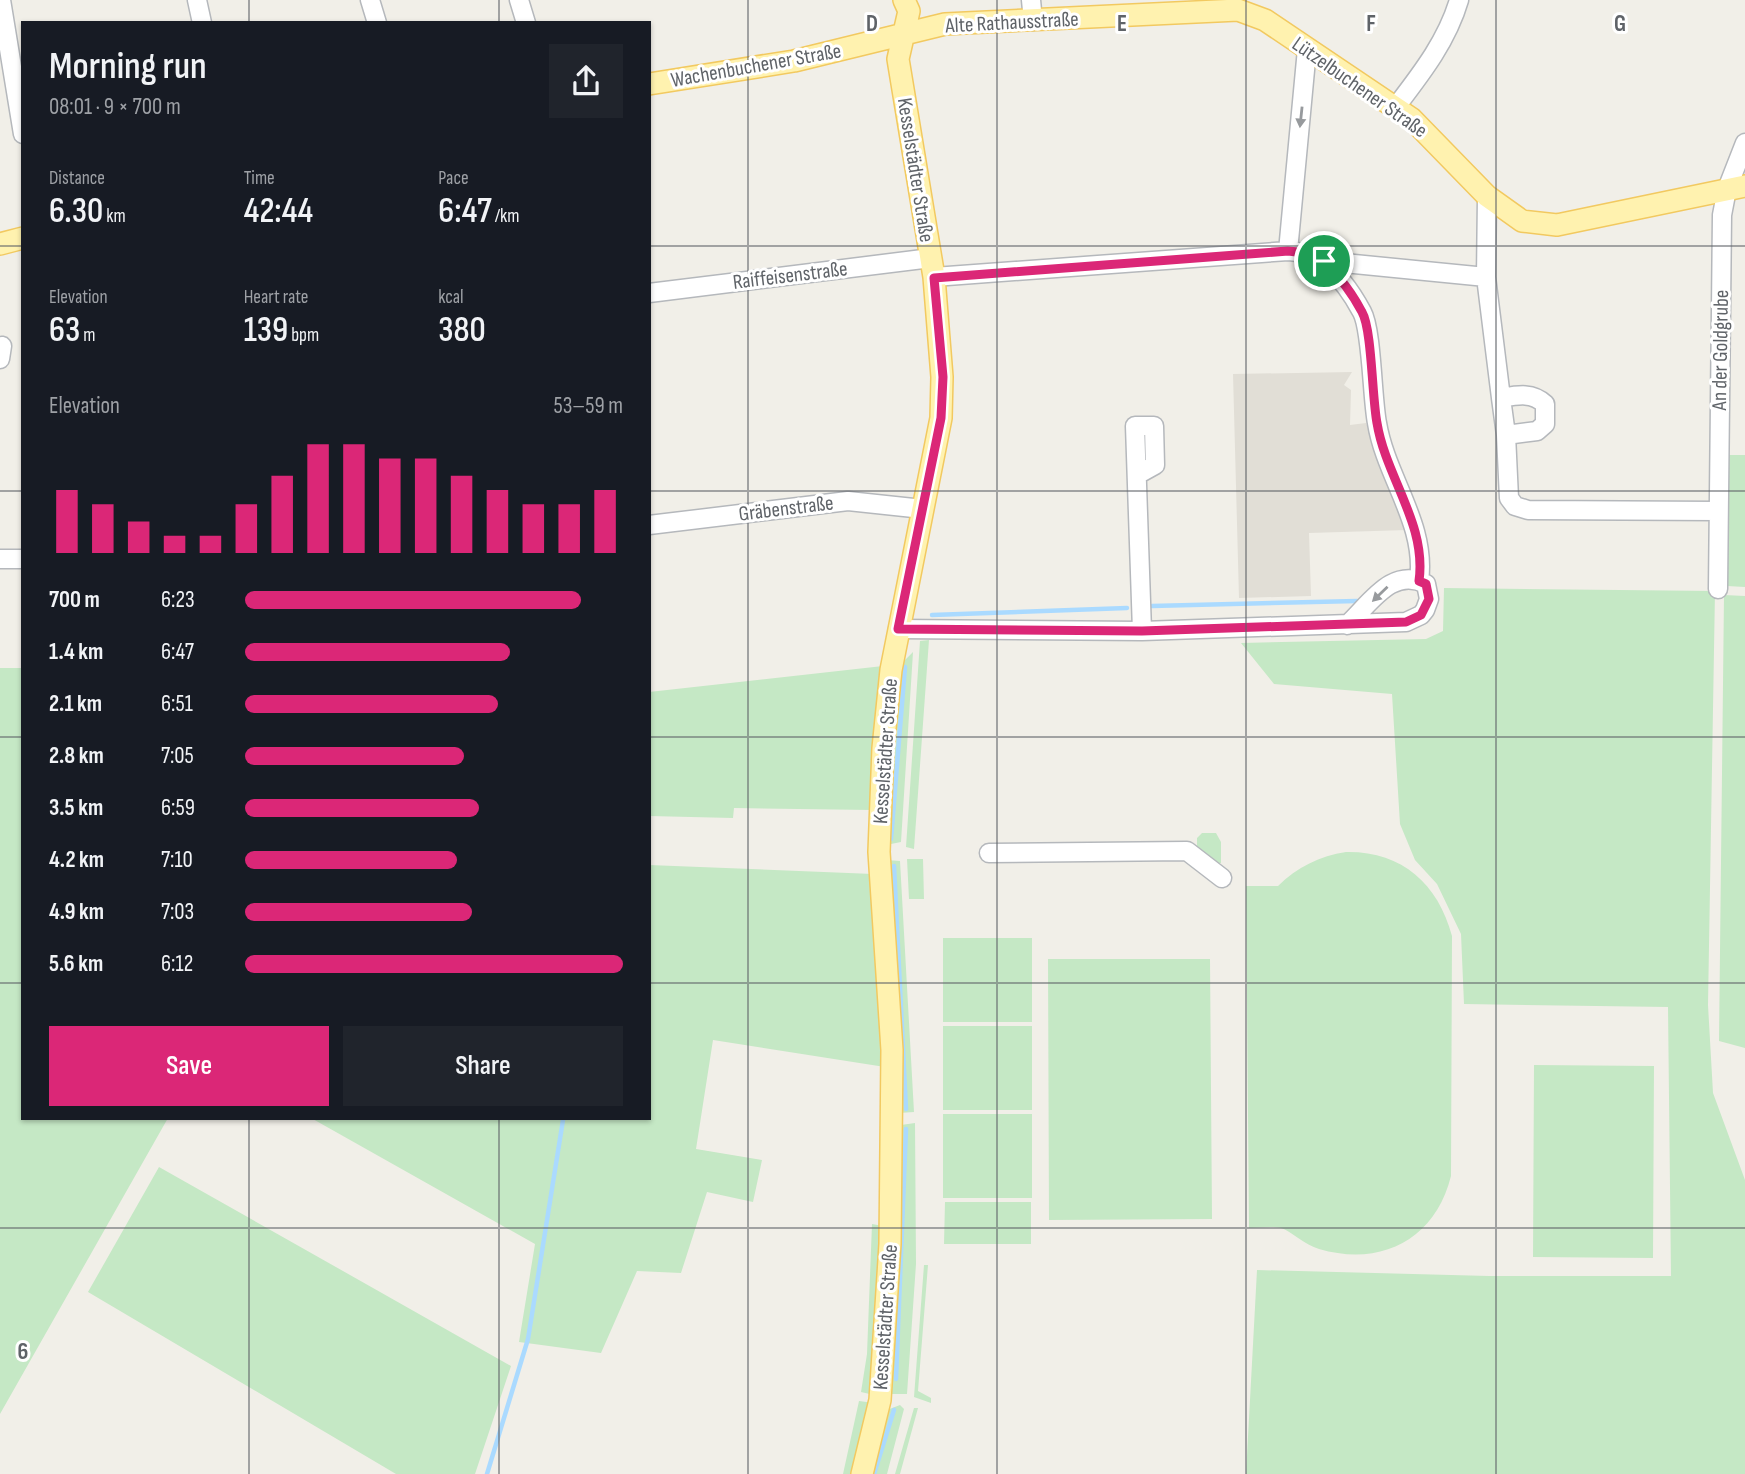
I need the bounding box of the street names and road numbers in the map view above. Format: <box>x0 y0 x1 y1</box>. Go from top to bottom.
street label: Alte Rathausstraße <box>944 7 1079 39</box>
street label: Lützelbuchener Straße <box>1287 31 1432 143</box>
street label: Wachenbuchener Straße <box>669 38 843 93</box>
street label: Kesselstädter Straße <box>892 96 939 244</box>
street label: Raiffeisenstraße <box>731 256 849 295</box>
street label: An der Goldgrube <box>1707 290 1734 411</box>
street label: Gräbenstraße <box>737 490 835 527</box>
street label: Kesselstädter Straße <box>868 677 903 825</box>
street label: Kesselstädter Straße <box>868 1243 903 1391</box>

